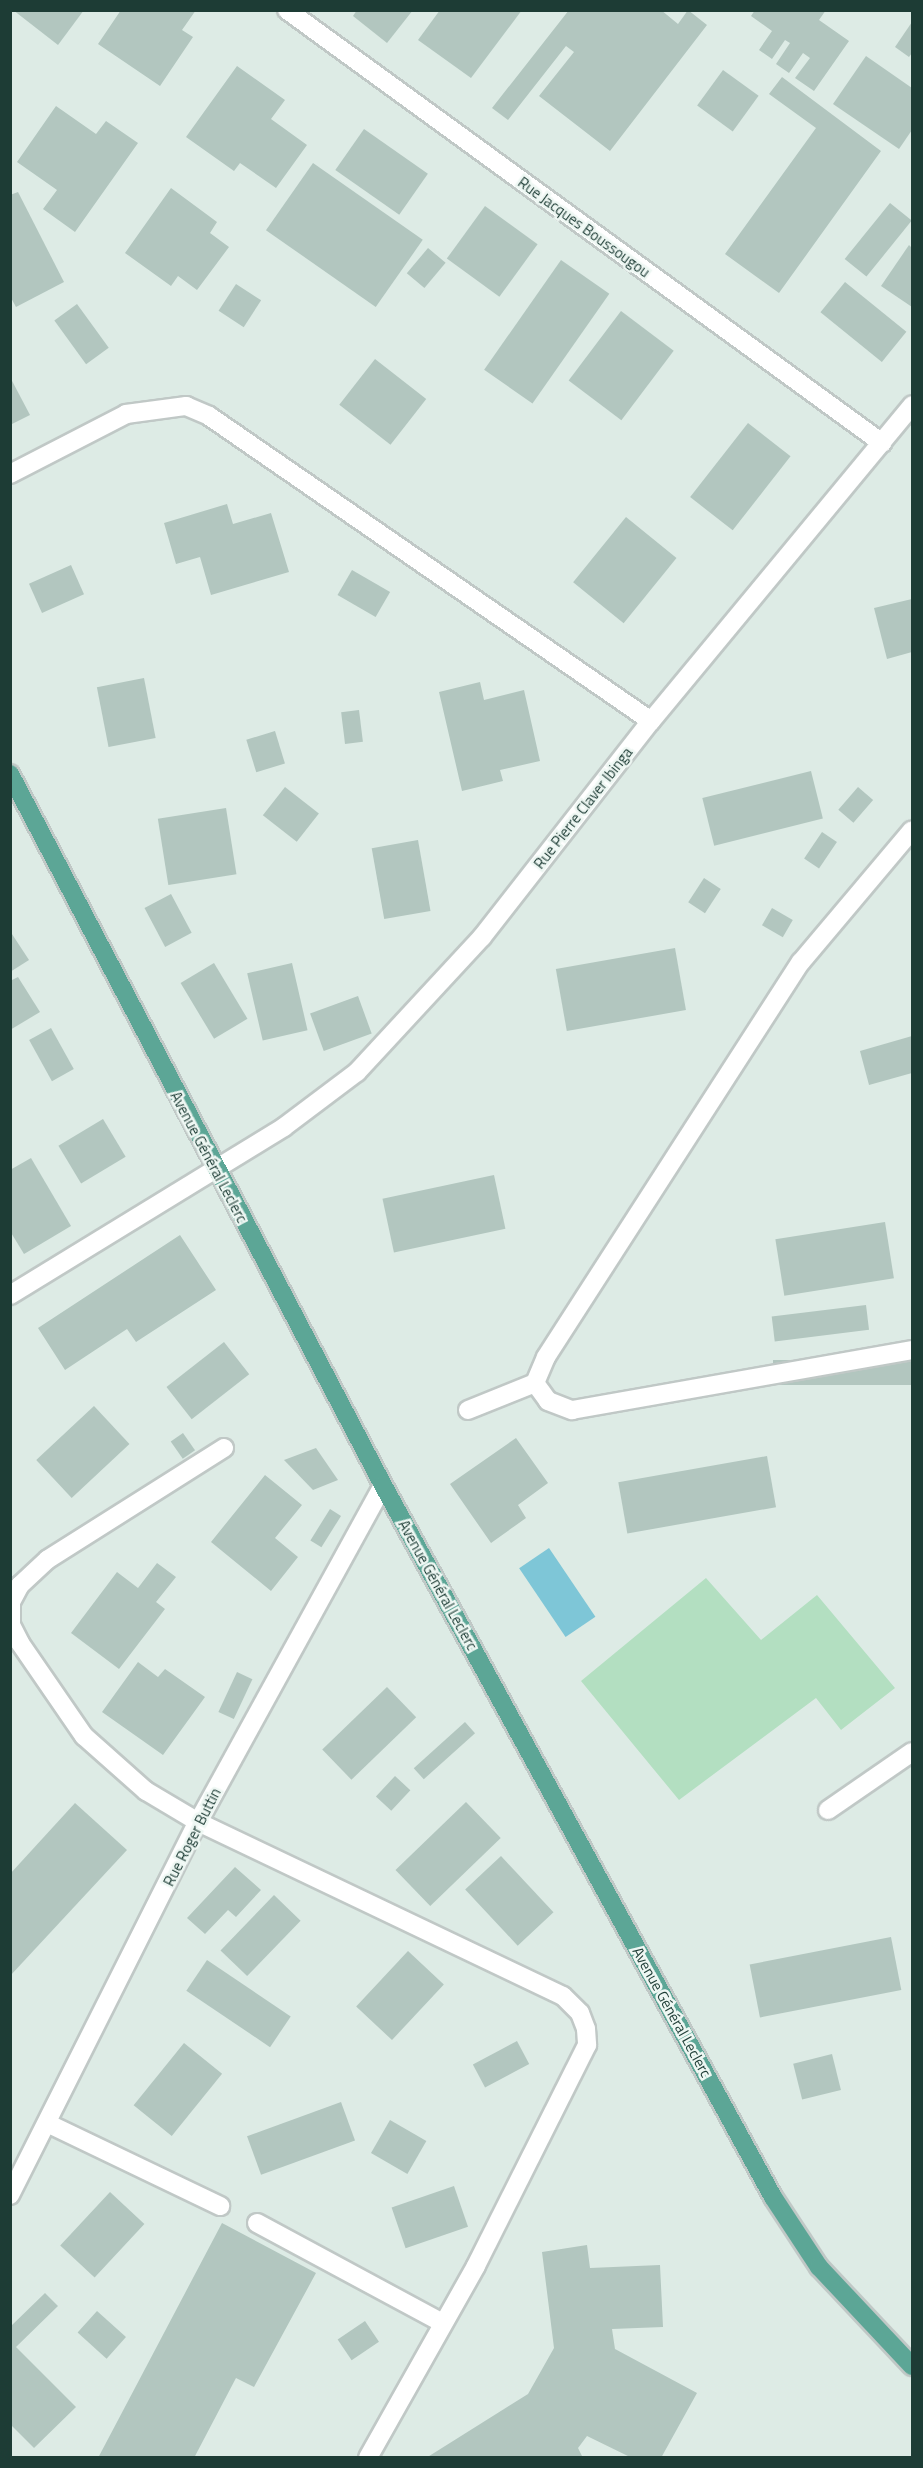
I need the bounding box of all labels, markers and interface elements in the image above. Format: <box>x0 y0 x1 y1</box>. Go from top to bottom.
street label: Rue Jacques Boussougou <box>515 173 653 281</box>
street label: Rue Pierre Claver Ibinga <box>530 744 636 872</box>
street label: Avenue Général Leclerc <box>167 1088 251 1226</box>
street label: Avenue Général Leclerc <box>395 1517 481 1653</box>
street label: Rue Roger Buttin <box>159 1785 225 1889</box>
street label: Avenue Général Leclerc <box>629 1944 715 2080</box>

